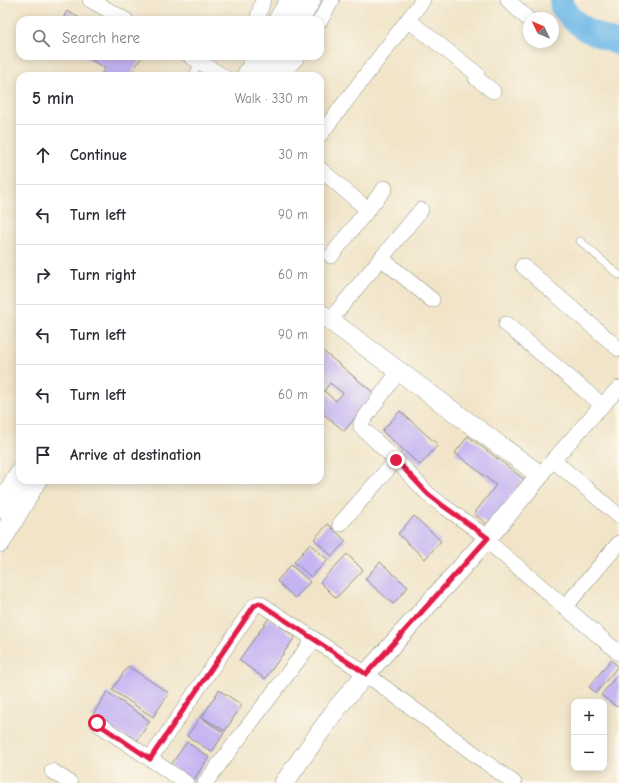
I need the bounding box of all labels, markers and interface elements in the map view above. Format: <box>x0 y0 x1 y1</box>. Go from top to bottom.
north arrow <box>523 12 559 48</box>
search box <box>16 16 324 60</box>
icon: search <box>30 27 52 49</box>
text: Search here <box>62 29 140 47</box>
text: 5 min <box>32 89 74 108</box>
text: Walk · 330 m <box>235 91 308 106</box>
icon: ahead <box>32 144 54 166</box>
text: Continue <box>70 146 127 164</box>
text: 30 m <box>278 147 308 162</box>
icon: left <box>32 204 54 226</box>
text: Turn left <box>70 206 126 224</box>
text: 90 m <box>278 207 308 222</box>
icon: right <box>32 264 54 286</box>
text: Turn right <box>70 266 136 284</box>
text: 60 m <box>278 267 308 282</box>
icon: left <box>32 324 54 346</box>
text: Turn left <box>70 326 126 344</box>
text: 90 m <box>278 327 308 342</box>
icon: left <box>32 384 54 406</box>
text: Turn left <box>70 386 126 404</box>
text: 60 m <box>278 387 308 402</box>
icon: arrive <box>32 444 54 466</box>
text: Arrive at destination <box>70 446 201 464</box>
route end <box>387 451 405 469</box>
map controls <box>571 699 607 771</box>
button: + <box>571 699 607 735</box>
route start <box>88 714 106 732</box>
button: − <box>571 735 607 771</box>

